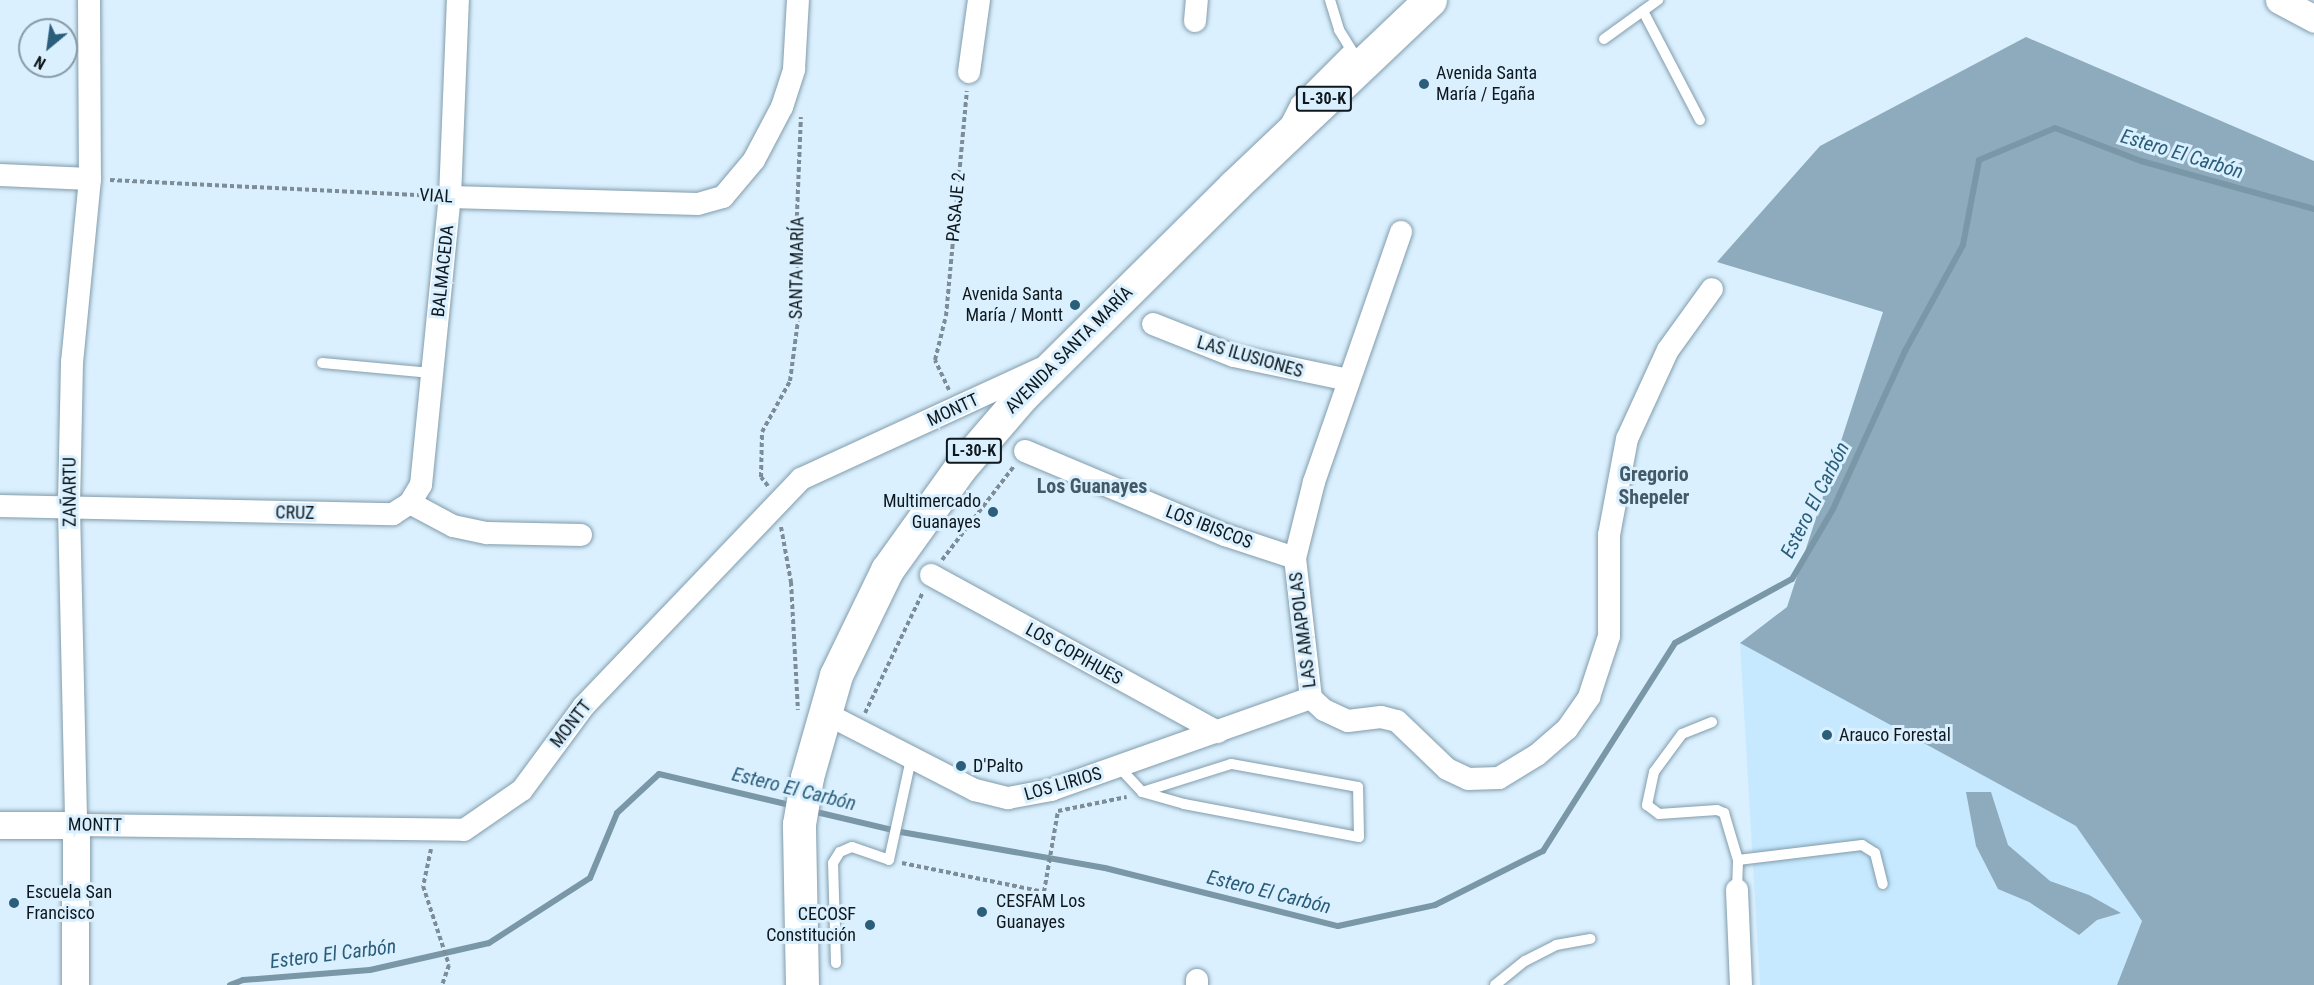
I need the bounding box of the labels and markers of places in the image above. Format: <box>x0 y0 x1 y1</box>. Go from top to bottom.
place label: Avenida Santa María / Egaña <box>1436 63 1537 106</box>
marker: Avenida Santa María / Egaña <box>1417 77 1431 91</box>
place label: Avenida Santa María / Montt <box>962 284 1063 326</box>
marker: Avenida Santa María / Montt <box>1068 298 1082 312</box>
place label: Multimercado Guanayes <box>883 491 981 534</box>
marker: Multimercado Guanayes <box>986 505 1000 519</box>
place label: Arauco Forestal <box>1839 724 1951 746</box>
marker: Arauco Forestal <box>1820 728 1834 742</box>
place label: D'Palto <box>973 755 1023 777</box>
marker: D'Palto <box>954 759 968 773</box>
place label: Escuela San Francisco <box>26 882 112 924</box>
place label: CESFAM Los Guanayes <box>996 891 1086 934</box>
marker: Escuela San Francisco <box>7 896 21 910</box>
marker: CESFAM Los Guanayes <box>973 903 991 921</box>
place label: CECOSF Constitución <box>766 904 856 946</box>
marker: CECOSF Constitución <box>861 916 879 934</box>

